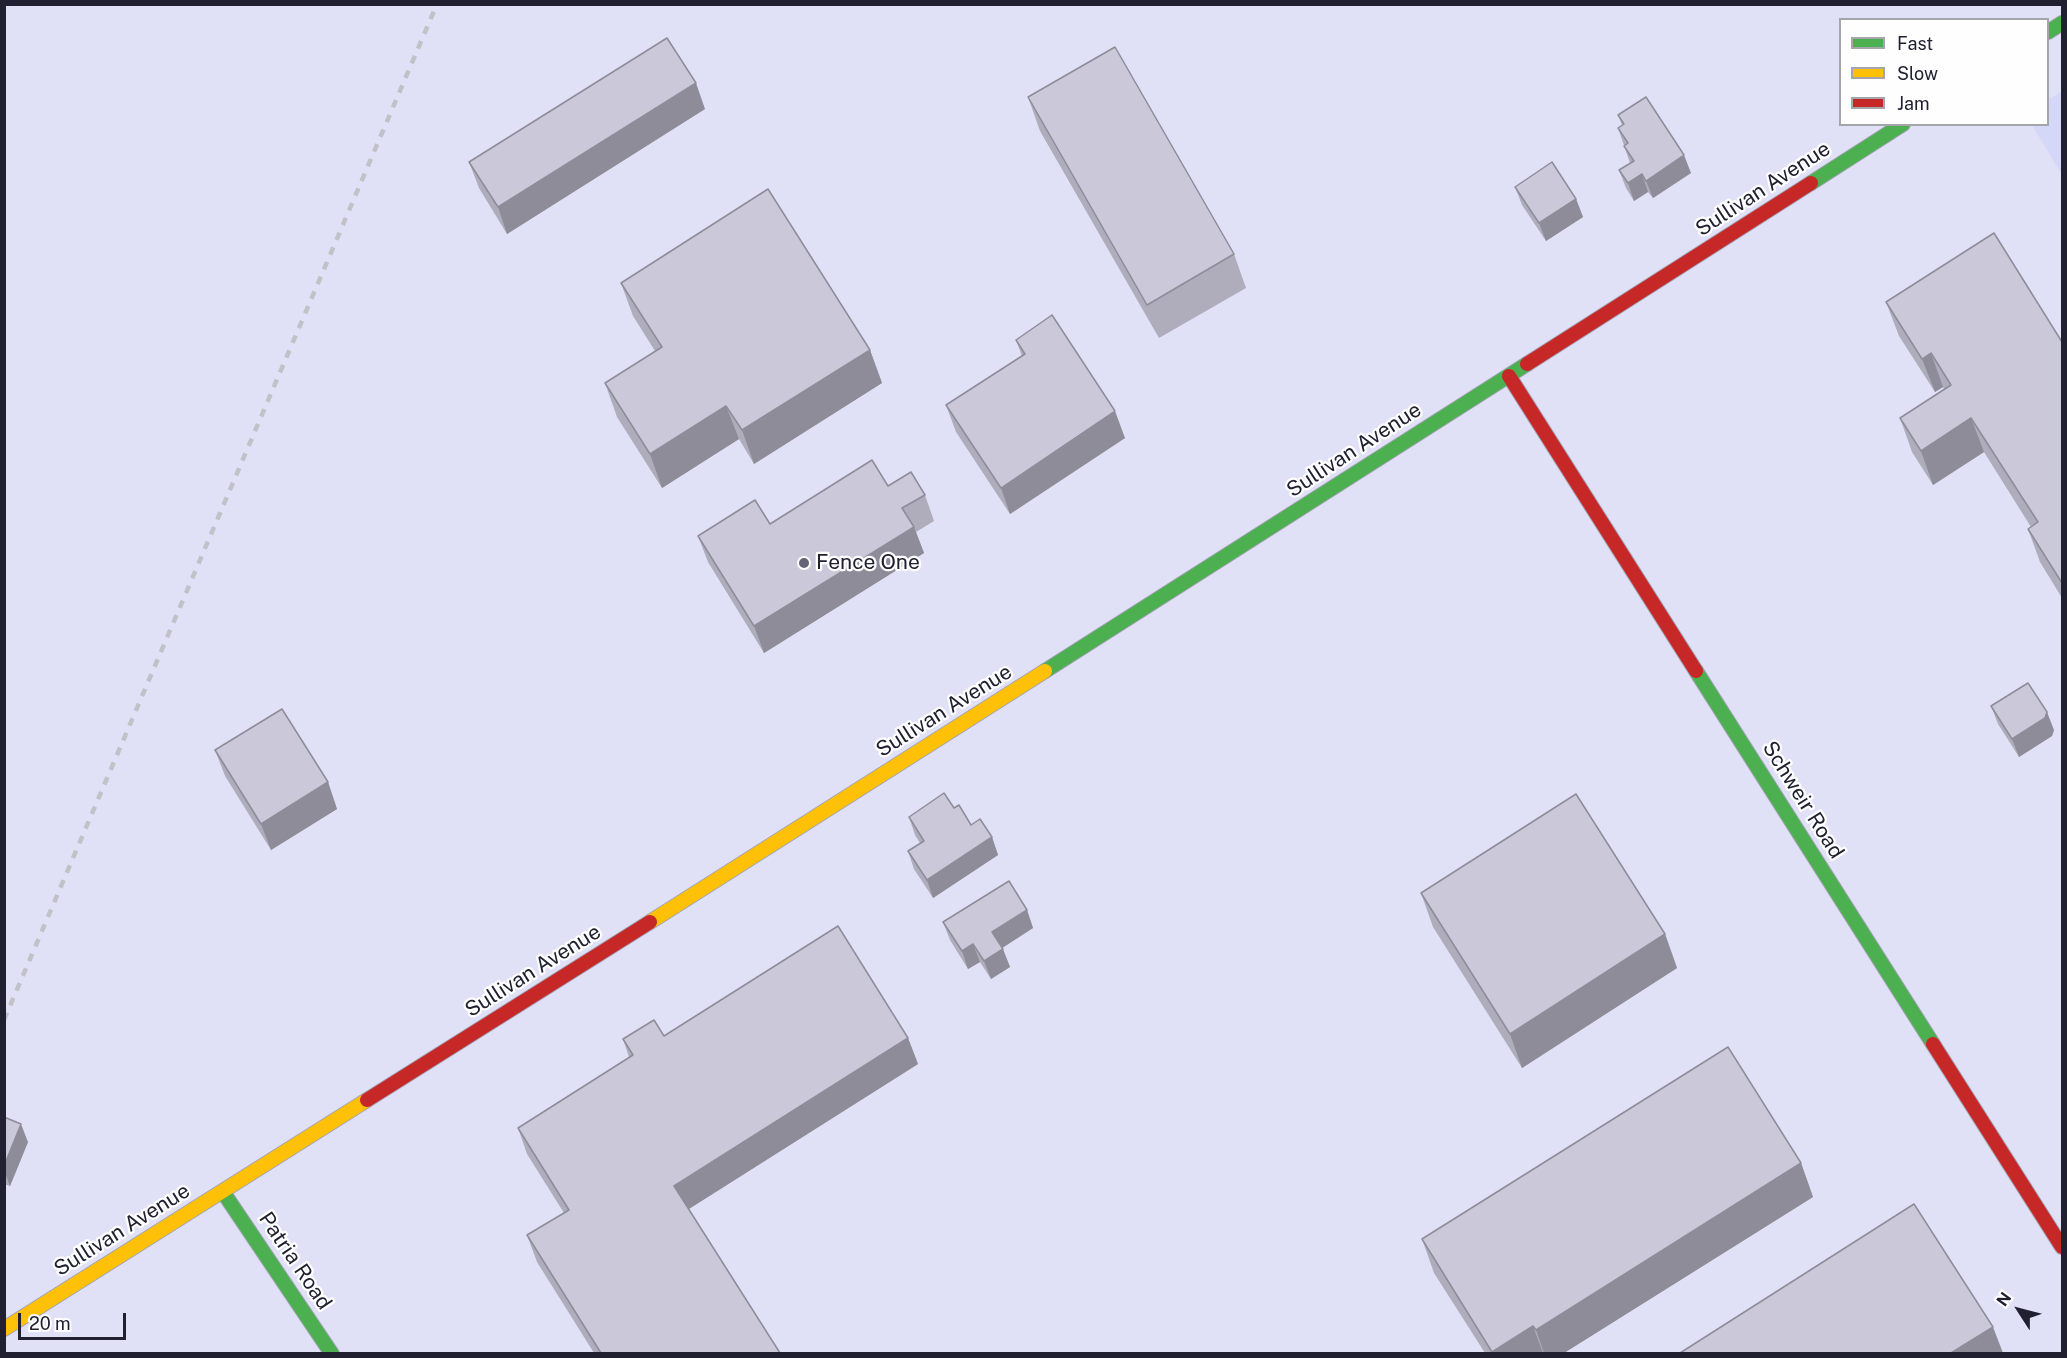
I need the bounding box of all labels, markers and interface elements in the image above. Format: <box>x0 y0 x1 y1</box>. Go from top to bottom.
legend <box>1839 18 2049 126</box>
text: Fast <box>1897 33 1933 54</box>
text: Slow <box>1897 63 1938 84</box>
text: Jam <box>1897 93 1930 114</box>
street label: Sullivan Avenue <box>1691 136 1835 242</box>
street label: Sullivan Avenue <box>1282 397 1426 503</box>
place label: Fence One <box>816 550 920 576</box>
marker: Fence One <box>797 556 811 570</box>
street label: Sullivan Avenue <box>872 659 1016 763</box>
street label: Schweir Road <box>1757 737 1849 863</box>
street label: Sullivan Avenue <box>461 919 605 1023</box>
street label: Sullivan Avenue <box>50 1178 194 1282</box>
street label: Patria Road <box>253 1207 337 1315</box>
north arrow <box>1989 1280 2049 1340</box>
text: N <box>1993 1288 2015 1310</box>
scale bar <box>21 1301 129 1339</box>
text: 20 m <box>29 1313 71 1334</box>

